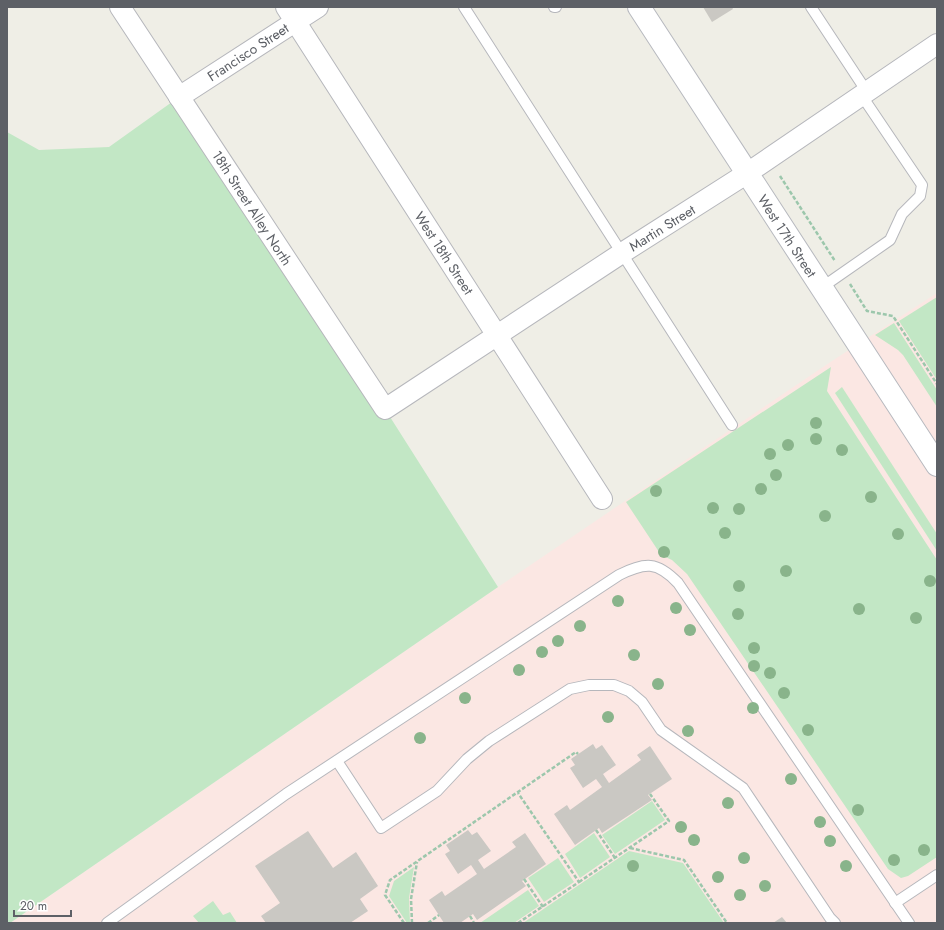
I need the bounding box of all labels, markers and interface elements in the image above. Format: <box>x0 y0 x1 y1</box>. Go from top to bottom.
street label: Francisco Street <box>203 18 293 86</box>
street label: 18th Street Alley North <box>207 147 297 269</box>
street label: West 17th Street <box>753 191 822 282</box>
street label: Martin Street <box>625 199 700 256</box>
street label: West 18th Street <box>410 208 479 299</box>
scale bar <box>14 892 71 918</box>
text: 20 m <box>20 897 47 915</box>

